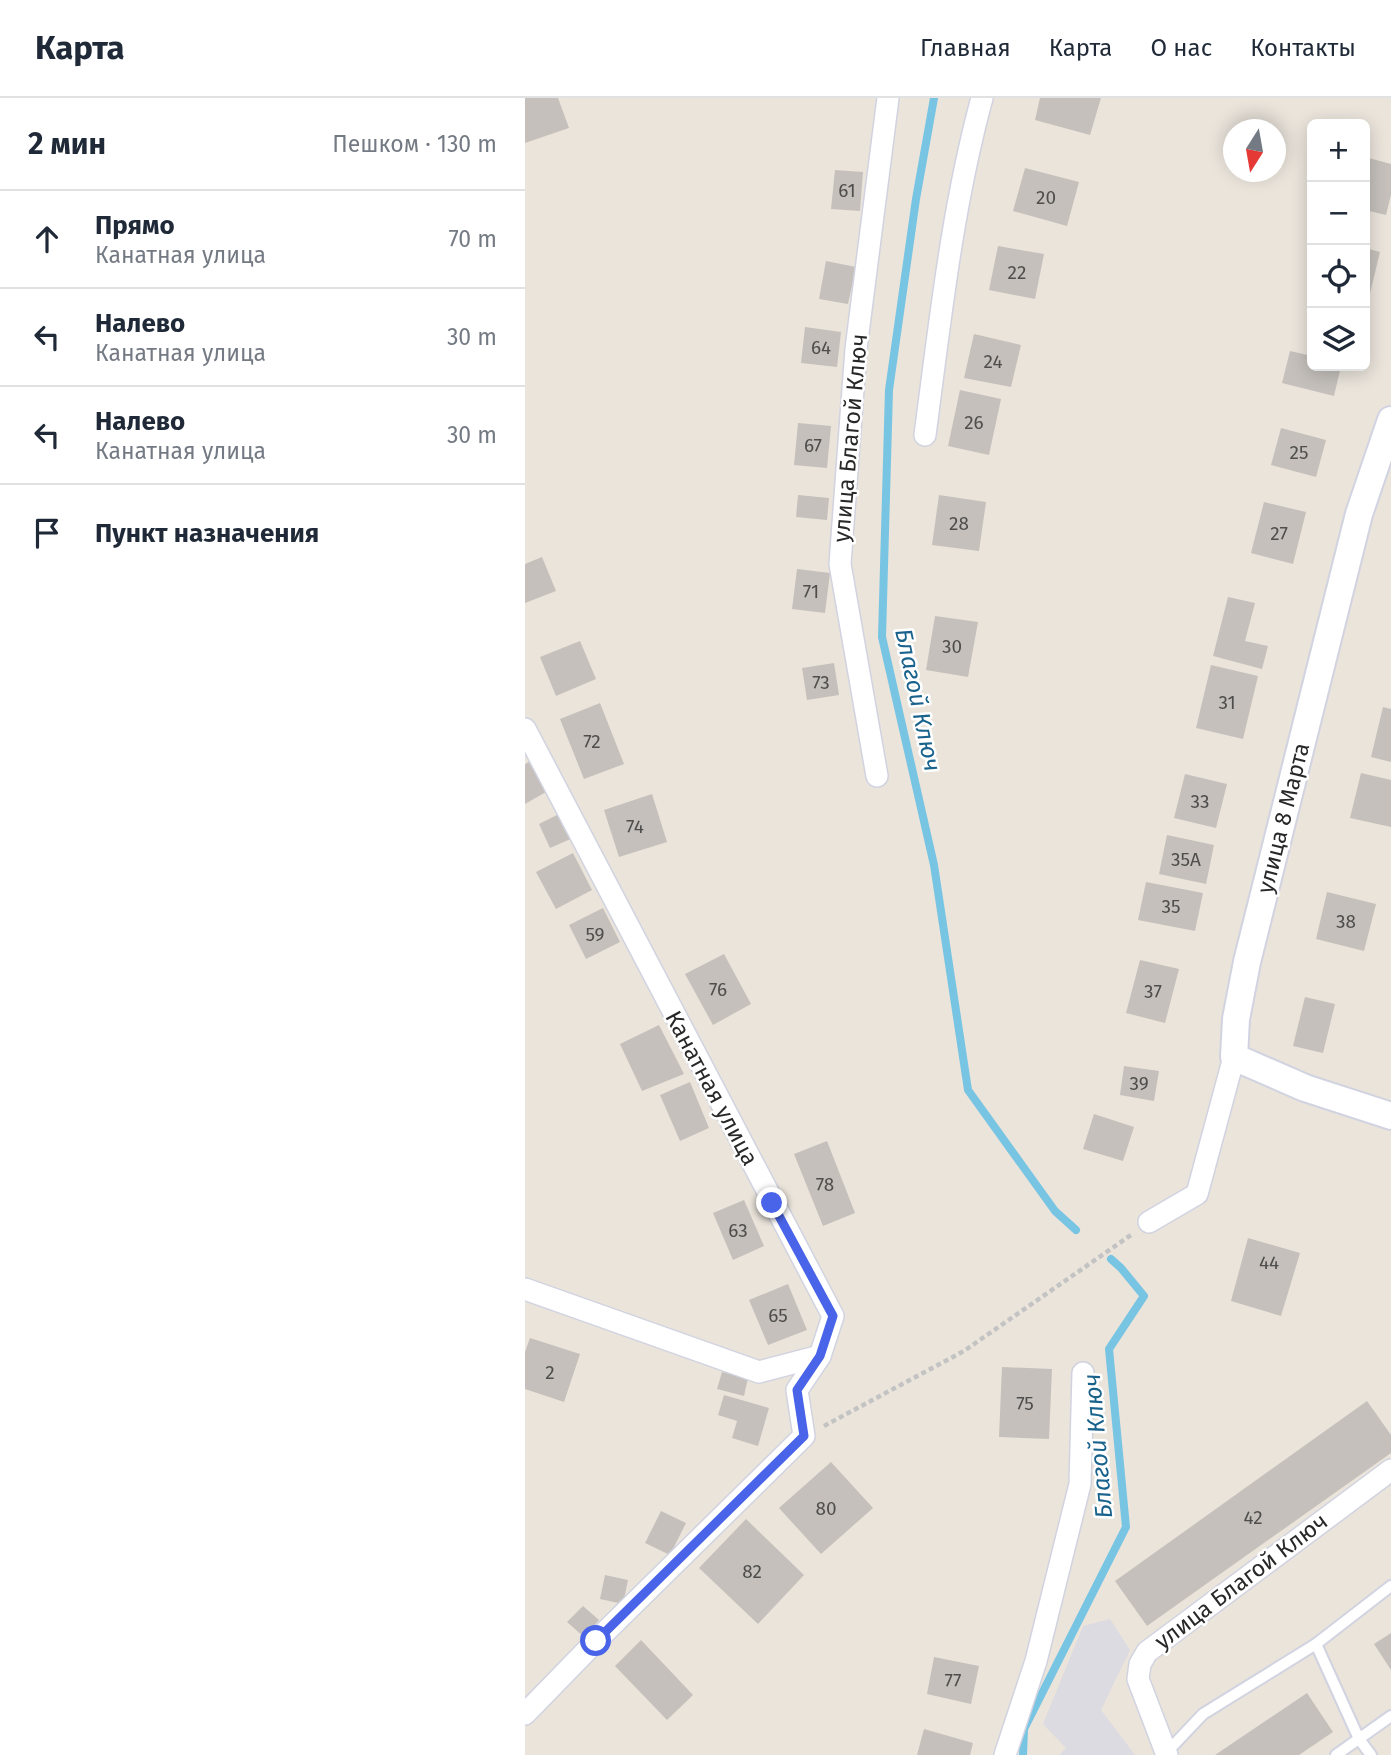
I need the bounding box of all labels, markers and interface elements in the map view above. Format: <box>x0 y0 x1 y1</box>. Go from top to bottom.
text: Карта <box>35 28 125 68</box>
text: Главная <box>920 34 1011 62</box>
text: Карта <box>1049 34 1112 62</box>
text: О нас <box>1150 34 1212 62</box>
text: Контакты <box>1250 34 1356 62</box>
north arrow <box>1223 119 1286 182</box>
map controls <box>1307 119 1370 371</box>
button: + <box>1307 119 1370 182</box>
text: 2 мин <box>28 126 106 162</box>
text: Пешком · 130 m <box>332 130 497 158</box>
house number: 61 <box>838 179 856 202</box>
button: − <box>1307 182 1370 245</box>
house number: 20 <box>1036 186 1056 209</box>
text: Прямо <box>95 210 175 241</box>
icon: ahead <box>28 220 66 258</box>
text: 70 m <box>448 225 497 253</box>
text: Канатная улица <box>95 241 266 269</box>
button: locate <box>1307 245 1370 308</box>
house number: 22 <box>1008 261 1026 284</box>
text: Налево <box>95 308 185 339</box>
button: layers <box>1307 308 1370 371</box>
icon: left <box>28 318 66 356</box>
text: 30 m <box>447 323 497 351</box>
street label: улица Благой Ключ <box>827 333 873 543</box>
house number: 64 <box>811 336 831 359</box>
text: Канатная улица <box>95 339 266 367</box>
house number: 24 <box>983 350 1003 373</box>
text: Налево <box>95 406 185 437</box>
house number: 26 <box>964 411 984 434</box>
icon: left <box>28 416 66 454</box>
text: 30 m <box>447 421 497 449</box>
house number: 67 <box>804 434 822 457</box>
text: Канатная улица <box>95 437 266 465</box>
house number: 25 <box>1290 441 1308 464</box>
house number: 28 <box>949 512 969 535</box>
icon: arrive <box>28 514 66 552</box>
text: Пункт назначения <box>95 518 319 549</box>
house number: 27 <box>1270 522 1288 545</box>
house number: 71 <box>803 580 819 603</box>
water label: Благой Ключ <box>889 626 947 774</box>
house number: 30 <box>942 635 962 658</box>
house number: 73 <box>812 671 830 694</box>
house number: 31 <box>1218 691 1236 714</box>
house number: 72 <box>583 730 601 753</box>
street label: улица 8 Марта <box>1251 740 1315 896</box>
house number: 33 <box>1191 790 1209 813</box>
house number: 74 <box>626 815 644 838</box>
house number: 35А <box>1171 848 1201 871</box>
house number: 35 <box>1161 895 1181 918</box>
house number: 38 <box>1336 910 1356 933</box>
house number: 59 <box>585 923 605 946</box>
house number: 76 <box>709 978 727 1001</box>
house number: 37 <box>1144 980 1162 1003</box>
street label: Канатная улица <box>660 1006 764 1170</box>
house number: 39 <box>1129 1072 1149 1095</box>
house number: 78 <box>816 1173 834 1196</box>
route end <box>756 1187 787 1218</box>
house number: 63 <box>728 1219 748 1242</box>
house number: 44 <box>1259 1251 1279 1274</box>
house number: 65 <box>768 1304 788 1327</box>
house number: 2 <box>545 1361 555 1384</box>
water label: Благой Ключ <box>1078 1372 1118 1520</box>
house number: 75 <box>1016 1392 1034 1415</box>
house number: 80 <box>815 1497 837 1520</box>
house number: 42 <box>1243 1506 1263 1529</box>
street label: улица Благой Ключ <box>1149 1507 1333 1655</box>
house number: 82 <box>742 1560 762 1583</box>
route start <box>580 1625 611 1656</box>
house number: 77 <box>945 1669 961 1692</box>

